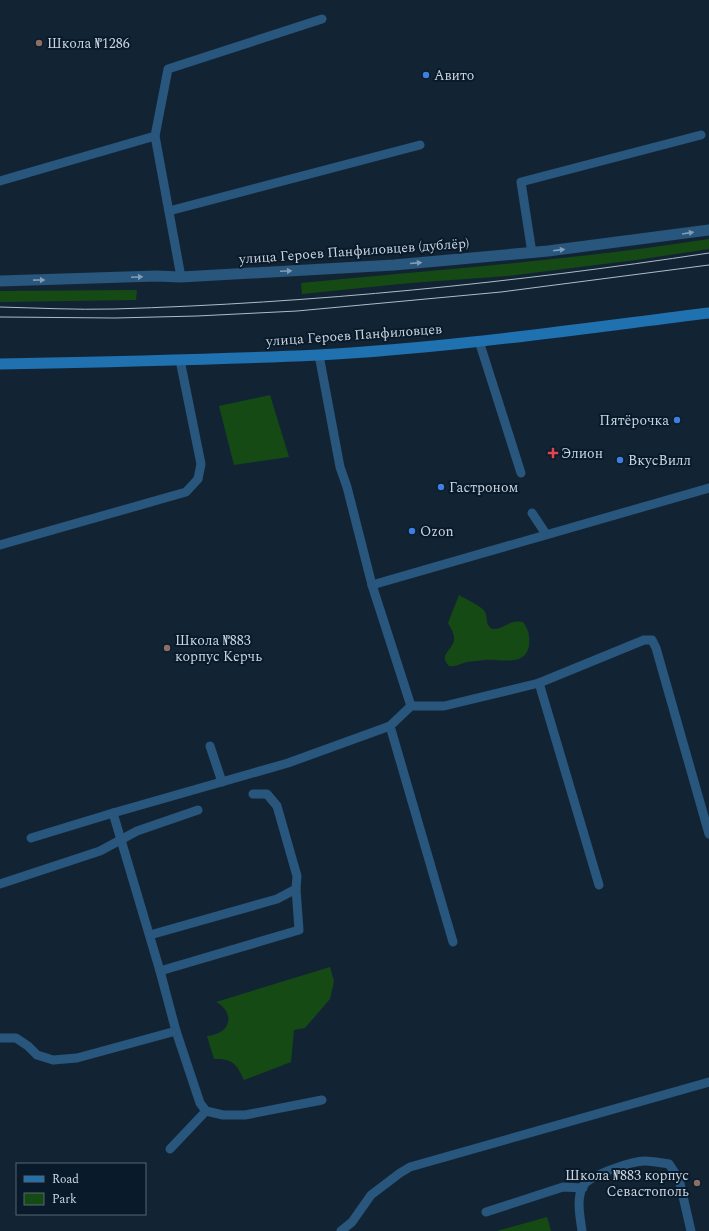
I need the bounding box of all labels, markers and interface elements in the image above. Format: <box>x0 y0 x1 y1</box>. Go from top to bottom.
place label: Школа №1286 <box>47 33 130 54</box>
marker: Школа №1286 <box>34 38 44 48</box>
place label: Авито <box>434 65 474 86</box>
marker: Авито <box>421 70 431 80</box>
one-way arrow <box>682 230 694 236</box>
street label: улица Героев Панфиловцев (дублёр) <box>237 232 470 270</box>
one-way arrow <box>553 247 565 253</box>
one-way arrow <box>410 260 422 266</box>
one-way arrow <box>280 268 293 274</box>
one-way arrow <box>131 274 144 280</box>
one-way arrow <box>33 277 46 283</box>
street label: улица Героев Панфиловцев <box>264 318 443 352</box>
place label: Пятёрочка <box>599 410 669 431</box>
marker: Пятёрочка <box>672 415 682 425</box>
place label: Элион <box>561 443 603 464</box>
marker: Элион <box>548 448 558 458</box>
place label: ВкусВилл <box>628 450 691 471</box>
marker: ВкусВилл <box>615 455 625 465</box>
place label: Гастроном <box>449 477 518 498</box>
marker: Гастроном <box>436 482 446 492</box>
place label: Ozon <box>420 521 454 542</box>
marker: Ozon <box>407 526 417 536</box>
place label: Школа №883 корпус Керчь <box>175 630 262 667</box>
marker: Школа №883 корпус Керчь <box>162 643 172 653</box>
legend <box>16 1163 146 1215</box>
place label: Школа №883 корпус Севастополь <box>565 1165 689 1202</box>
text: Road <box>52 1170 79 1189</box>
marker: Школа №883 корпус Севастополь <box>692 1178 702 1188</box>
text: Park <box>52 1190 77 1209</box>

